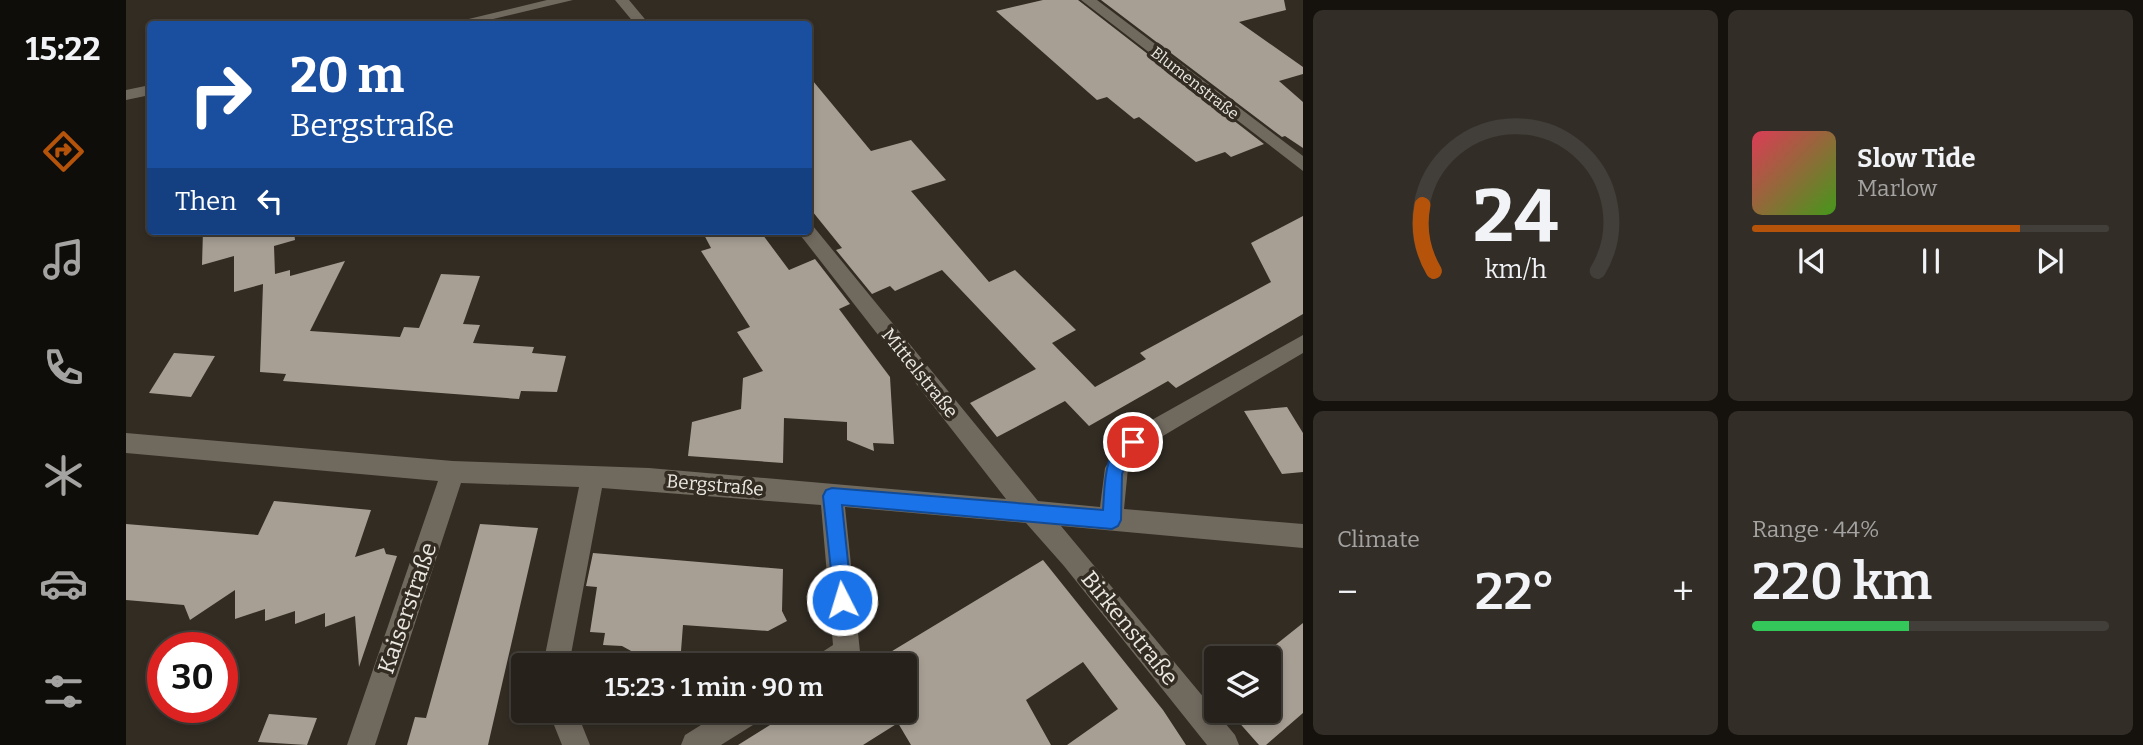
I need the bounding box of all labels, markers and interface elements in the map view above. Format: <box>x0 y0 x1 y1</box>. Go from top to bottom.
text: 15:22 <box>26 30 100 68</box>
street label: Blumenstraße <box>1147 43 1243 123</box>
text: 20 m <box>290 46 404 105</box>
icon: right <box>175 49 266 140</box>
text: Bergstraße <box>290 106 454 144</box>
icon: directions <box>39 127 88 176</box>
text: Slow Tide <box>1857 143 1976 174</box>
text: 24 <box>1473 174 1558 261</box>
text: Marlow <box>1857 174 1937 202</box>
icon: left <box>251 182 289 220</box>
text: Then <box>175 186 237 217</box>
icon: music <box>39 235 88 284</box>
icon: previous <box>1793 242 1831 280</box>
icon: pause <box>1912 242 1950 280</box>
icon: next <box>2031 242 2069 280</box>
text: km/h <box>1485 255 1547 285</box>
street label: Mittelstraße <box>877 324 963 422</box>
icon: phone <box>39 343 88 392</box>
pin <box>1103 412 1163 472</box>
icon: arrive <box>1114 423 1152 461</box>
icon: climate <box>39 451 88 500</box>
street label: Bergstraße <box>665 469 765 501</box>
text: Range · 44% <box>1752 515 1880 543</box>
text: Climate <box>1337 525 1420 553</box>
street label: Kaiserstraße <box>371 539 443 677</box>
text: 220 km <box>1752 550 1932 613</box>
icon: car <box>39 559 88 608</box>
text: 22° <box>1475 560 1556 623</box>
position arrow <box>805 563 879 637</box>
street label: Birkenstraße <box>1075 565 1185 691</box>
text: − <box>1337 569 1358 615</box>
text: + <box>1672 569 1694 615</box>
speed limit sign: 30 <box>147 632 238 723</box>
map controls <box>1204 646 1281 723</box>
button: layers <box>1204 646 1281 723</box>
icon: filters <box>39 667 88 716</box>
text: 15:23 · 1 min · 90 m <box>605 672 823 703</box>

